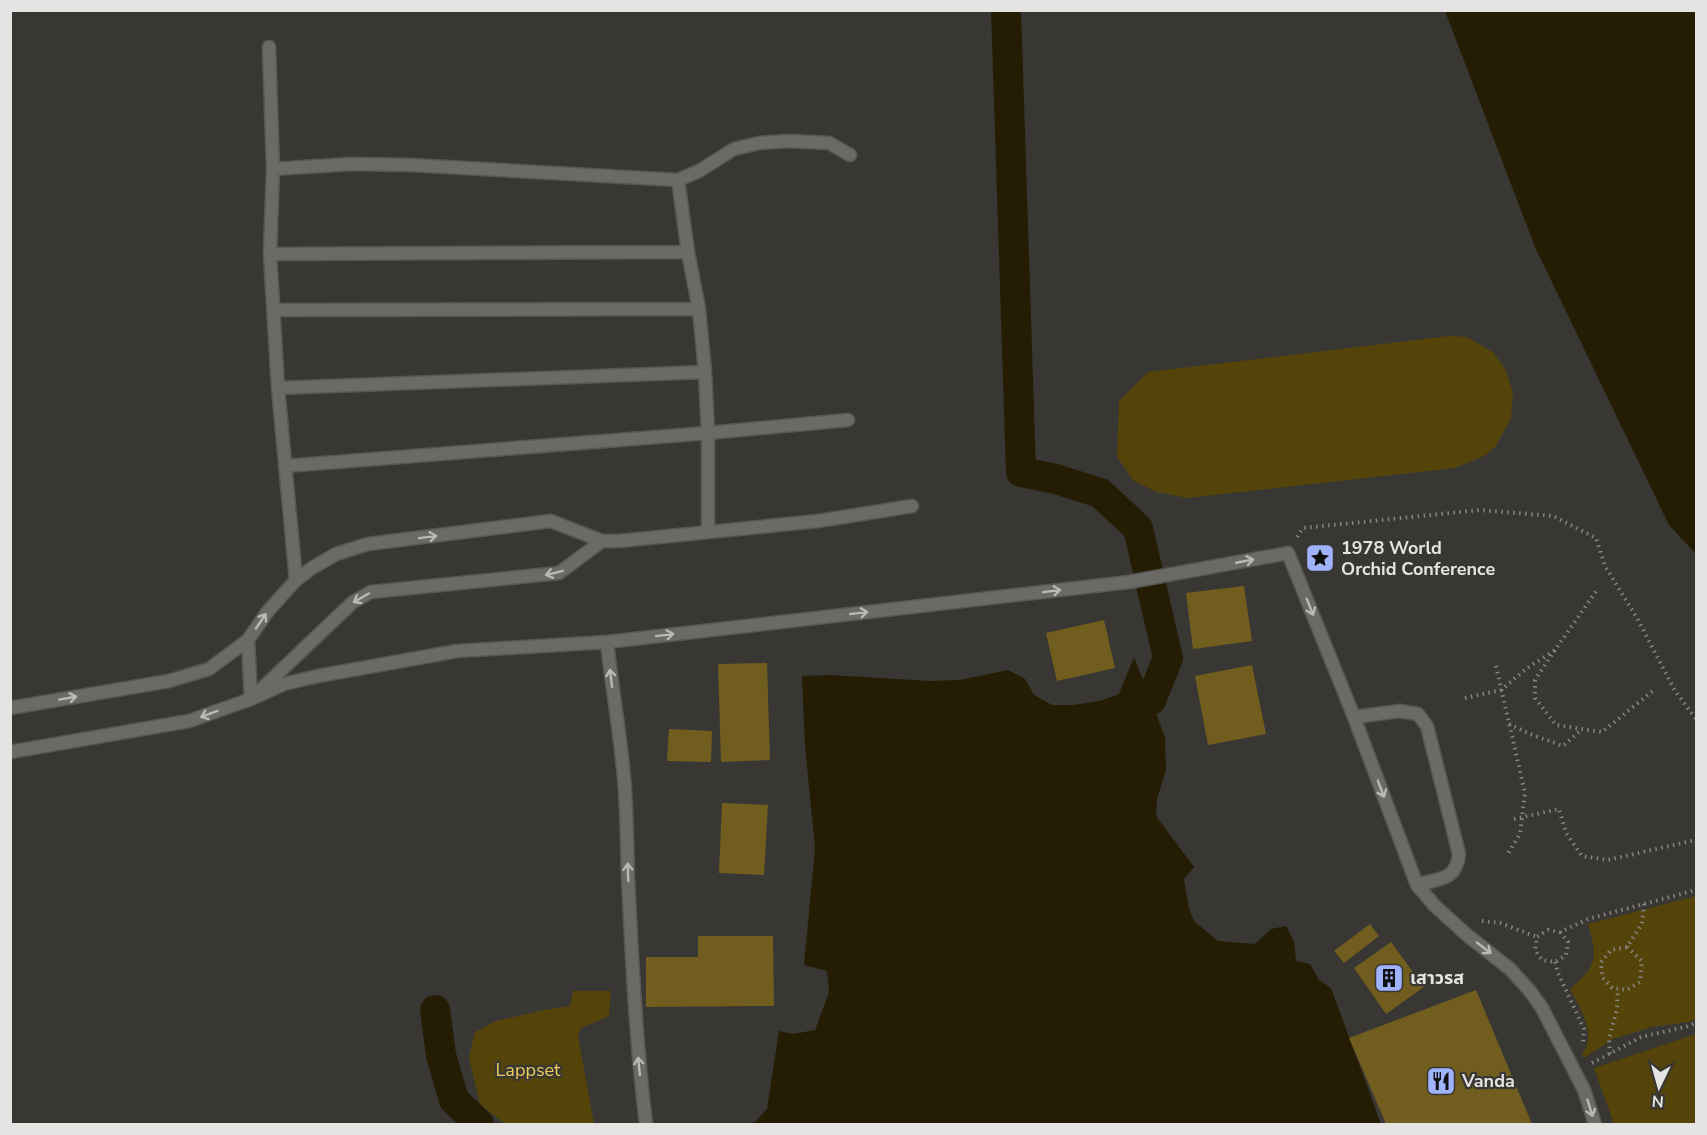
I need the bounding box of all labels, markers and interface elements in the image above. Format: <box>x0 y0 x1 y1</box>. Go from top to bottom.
one-way arrow <box>417 531 437 542</box>
place label: 1978 World Orchid Conference <box>1341 536 1495 581</box>
place icon: 1978 World Orchid Conference <box>1304 542 1336 574</box>
one-way arrow <box>1235 555 1254 566</box>
one-way arrow <box>544 568 563 579</box>
one-way arrow <box>1042 585 1062 596</box>
one-way arrow <box>353 593 371 604</box>
one-way arrow <box>1305 598 1316 616</box>
one-way arrow <box>848 607 868 618</box>
one-way arrow <box>255 613 267 629</box>
one-way arrow <box>655 630 674 641</box>
one-way arrow <box>605 668 616 688</box>
one-way arrow <box>58 692 77 703</box>
one-way arrow <box>200 710 219 721</box>
one-way arrow <box>1376 779 1387 798</box>
one-way arrow <box>622 862 633 882</box>
one-way arrow <box>1475 942 1491 955</box>
building icon: เสาวรส <box>1373 962 1405 994</box>
place label: เสาวรส <box>1410 966 1464 990</box>
one-way arrow <box>633 1057 644 1077</box>
north arrow <box>1629 1057 1689 1117</box>
park label: Lappset <box>496 1058 561 1082</box>
restaurant icon: Vanda <box>1425 1065 1457 1097</box>
place label: Vanda <box>1461 1069 1515 1093</box>
text: N <box>1651 1089 1665 1112</box>
one-way arrow <box>1585 1098 1596 1117</box>

